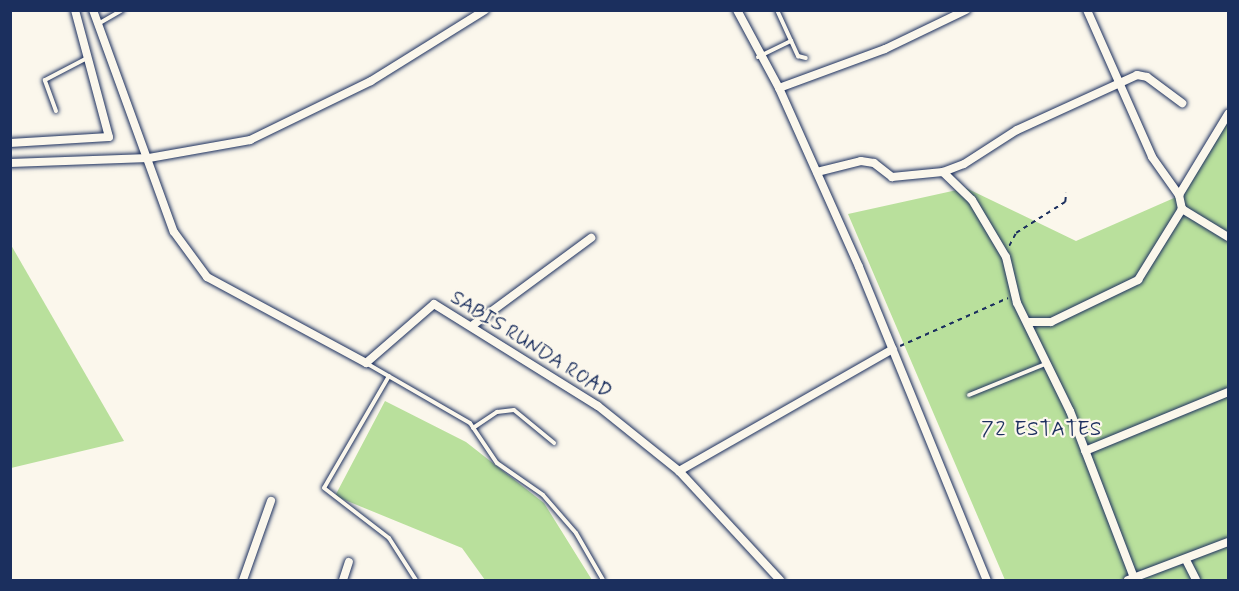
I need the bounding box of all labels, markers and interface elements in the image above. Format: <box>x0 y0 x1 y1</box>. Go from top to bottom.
street label: SABIS RUNDA ROAD <box>446 286 616 404</box>
district label: 72 ESTATES <box>977 416 1107 442</box>

